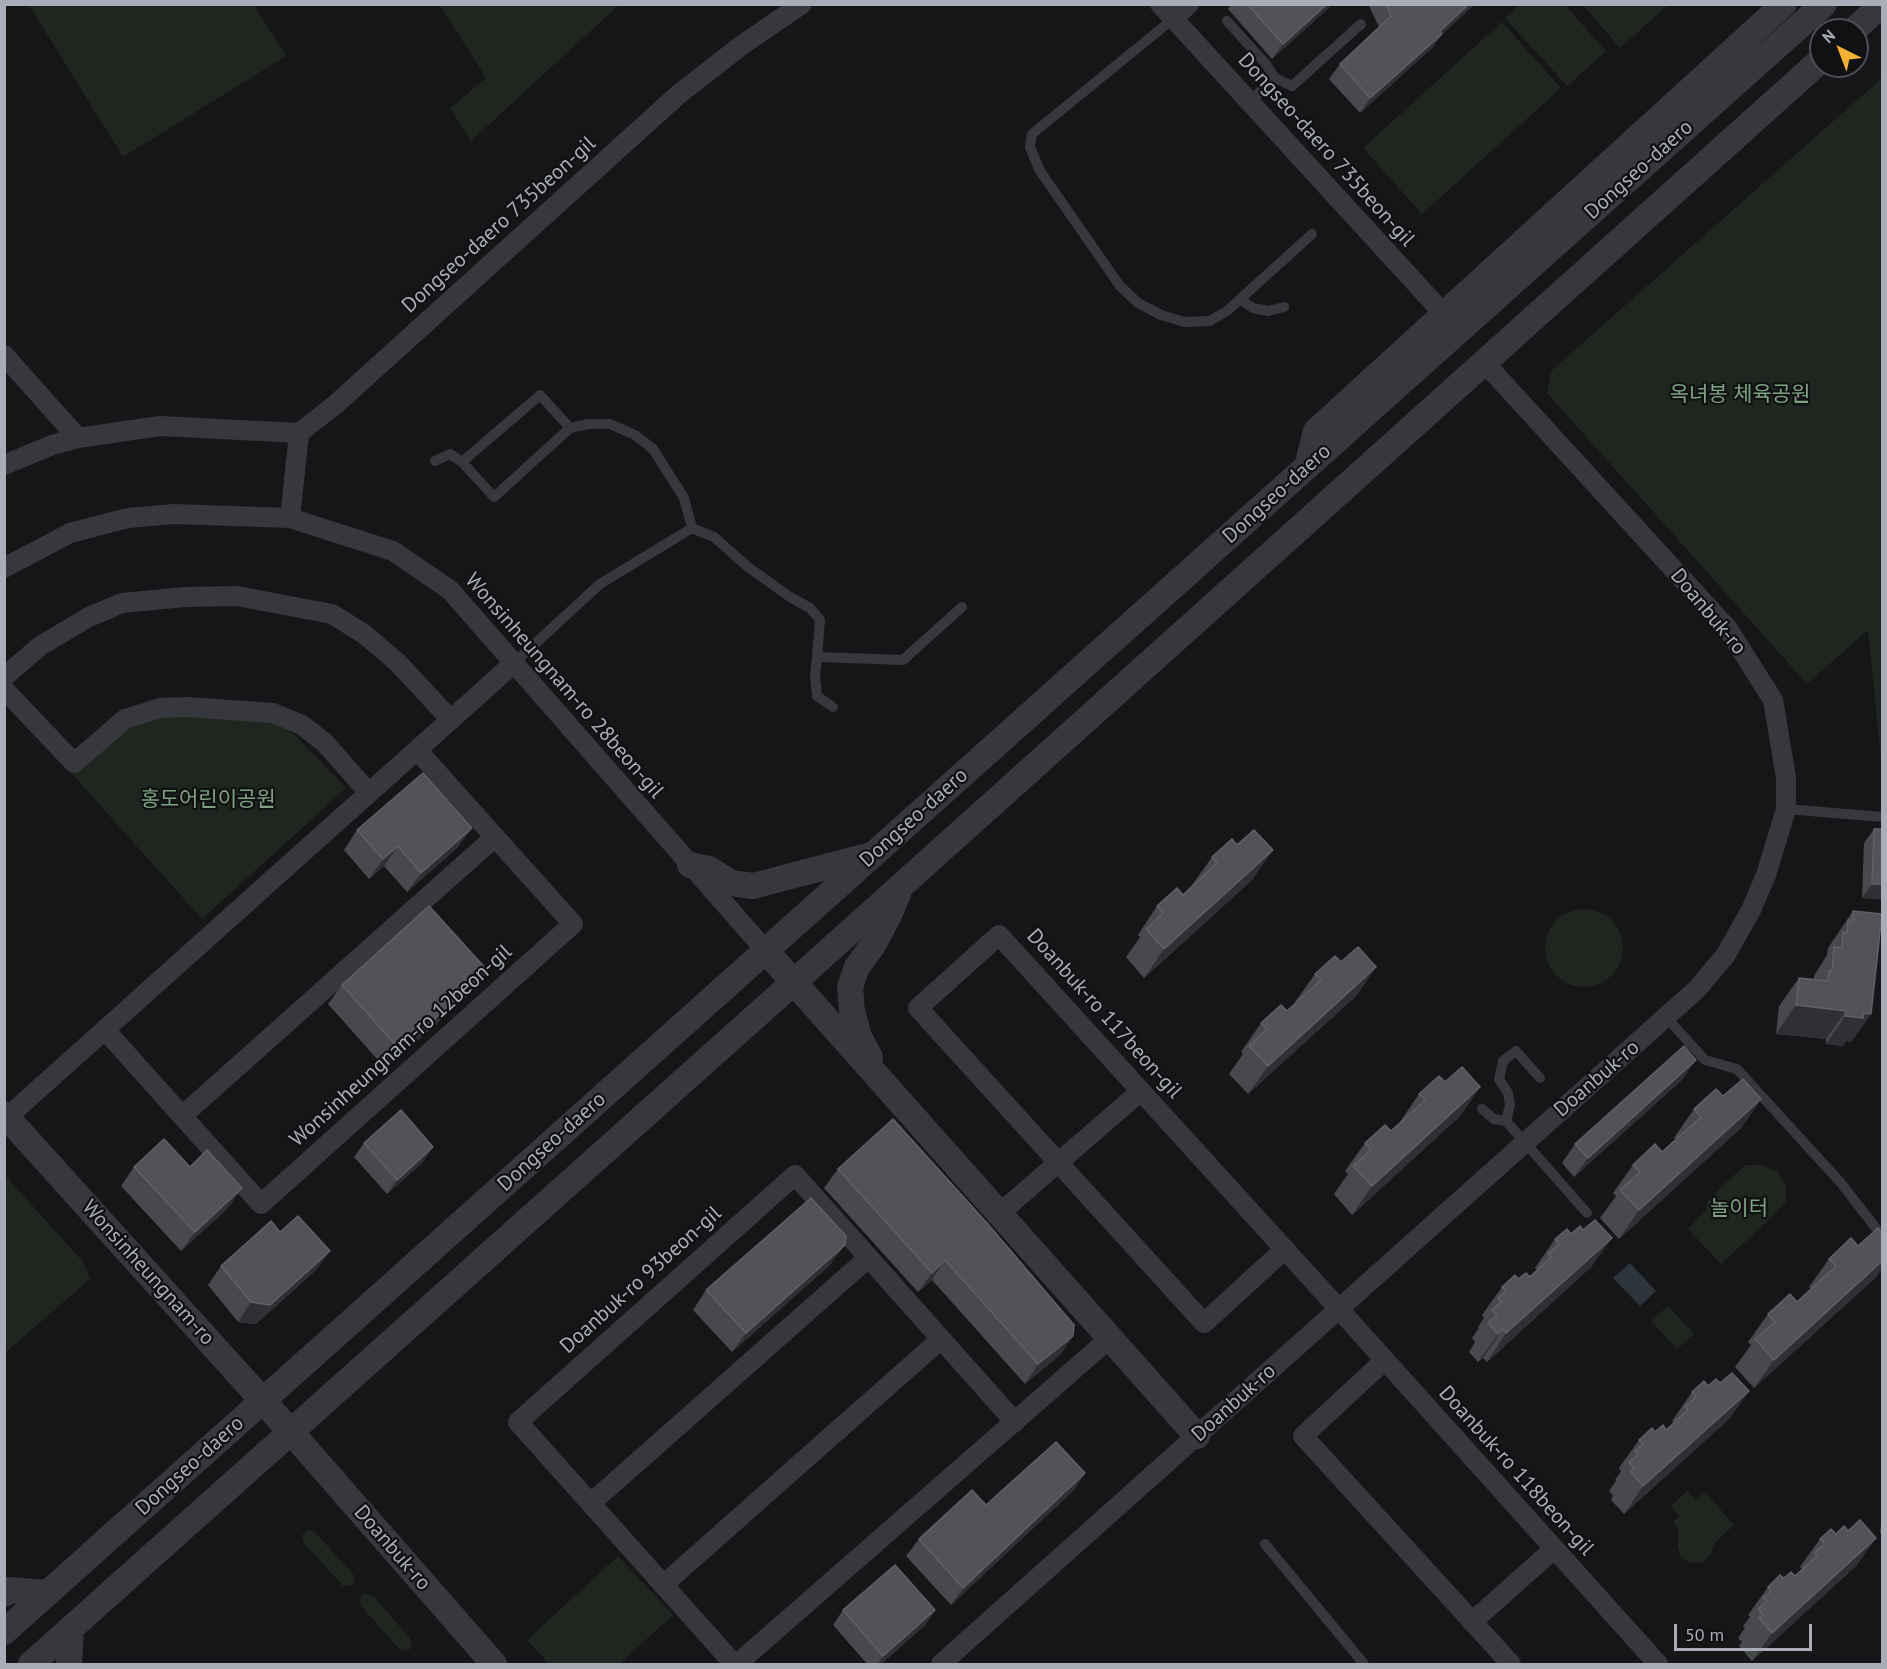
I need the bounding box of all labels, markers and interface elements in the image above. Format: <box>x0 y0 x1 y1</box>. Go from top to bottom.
north arrow <box>1809 18 1869 78</box>
text: N <box>1818 25 1839 47</box>
street label: Dongseo-daero 735beon-gil <box>1232 48 1420 252</box>
street label: Dongseo-daero <box>1580 115 1698 225</box>
street label: Dongseo-daero 735beon-gil <box>397 131 601 319</box>
park label: 옥녀봉 체육공원 <box>1670 382 1810 408</box>
street label: Dongseo-daero <box>1218 439 1336 549</box>
street label: Doanbuk-ro <box>1665 564 1751 660</box>
street label: Wonsinheungnam-ro 28beon-gil <box>459 568 669 804</box>
street label: Dongseo-daero <box>855 763 973 873</box>
park label: 홍도어린이공원 <box>140 787 276 813</box>
street label: Doanbuk-ro 117beon-gil <box>1021 924 1187 1104</box>
street label: Wonsinheungnam-ro 12beon-gil <box>285 940 517 1152</box>
street label: Doanbuk-ro <box>1549 1035 1645 1123</box>
street label: Dongseo-daero <box>493 1087 611 1197</box>
street label: Wonsinheungnam-ro <box>76 1195 220 1351</box>
park label: 놀이터 <box>1710 1196 1768 1222</box>
street label: Doanbuk-ro 93beon-gil <box>555 1201 727 1359</box>
street label: Doanbuk-ro <box>1187 1359 1281 1447</box>
street label: Doanbuk-ro 118beon-gil <box>1433 1381 1599 1561</box>
street label: Dongseo-daero <box>131 1411 249 1521</box>
street label: Doanbuk-ro <box>348 1500 436 1596</box>
scale bar <box>1677 1612 1815 1650</box>
text: 50 m <box>1685 1623 1724 1646</box>

